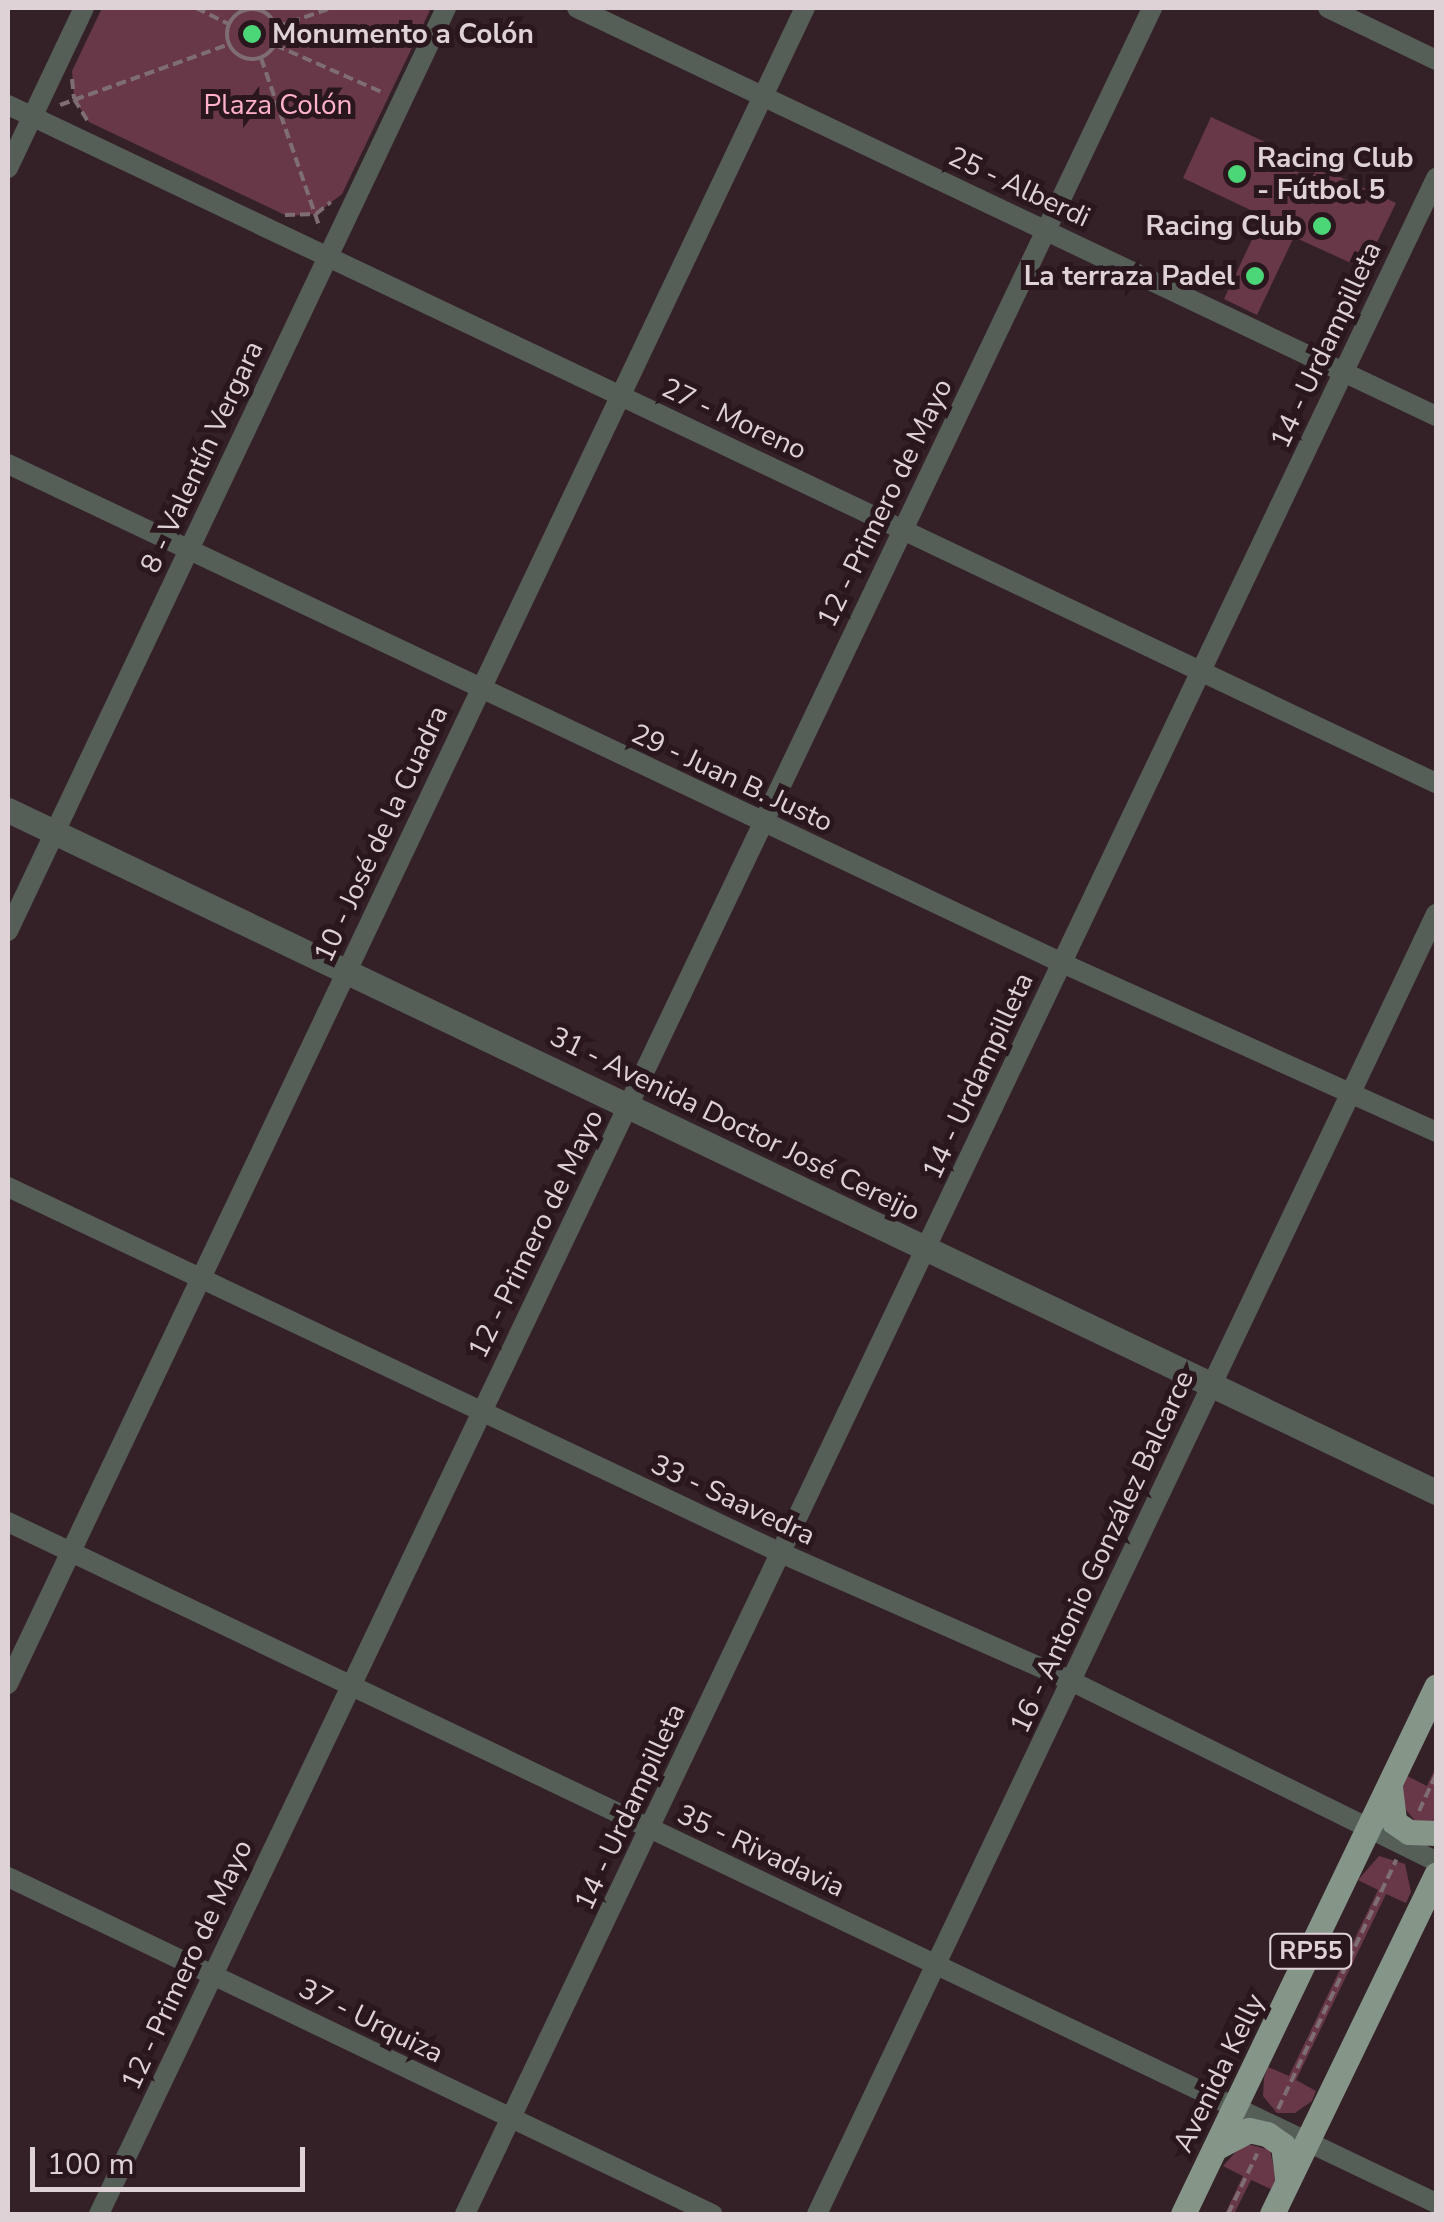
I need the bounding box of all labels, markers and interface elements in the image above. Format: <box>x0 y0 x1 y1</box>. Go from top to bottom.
place label: Monumento a Colón <box>272 17 534 51</box>
marker: Monumento a Colón <box>241 23 263 45</box>
park label: Plaza Colón <box>204 88 352 122</box>
street label: 25 - Alberdi <box>943 140 1095 234</box>
place label: Racing Club - Fútbol 5 <box>1257 141 1414 207</box>
marker: Racing Club - Fútbol 5 <box>1226 163 1248 185</box>
place label: Racing Club <box>1145 209 1302 243</box>
marker: Racing Club <box>1311 215 1333 237</box>
street label: 14 - Urdampilleta <box>1263 236 1389 454</box>
place label: La terraza Padel <box>1024 259 1235 293</box>
marker: La terraza Padel <box>1244 265 1266 287</box>
street label: 8 - Valentín Vergara <box>133 336 271 578</box>
street label: 27 - Moreno <box>656 371 812 467</box>
street label: 12 - Primero de Mayo <box>810 373 960 633</box>
street label: 10 - José de la Cuadra <box>307 701 455 967</box>
street label: 29 - Juan B. Justo <box>626 717 838 839</box>
street label: 14 - Urdampilleta <box>915 967 1041 1185</box>
street label: 31 - Avenida Doctor José Cereijo <box>544 1020 926 1228</box>
street label: 12 - Primero de Mayo <box>461 1104 611 1364</box>
street label: 16 - Antonio González Balcarce <box>1003 1365 1201 1739</box>
street label: 33 - Saavedra <box>646 1447 820 1553</box>
street label: 14 - Urdampilleta <box>567 1698 693 1916</box>
street label: 35 - Rivadavia <box>672 1798 850 1904</box>
street label: 12 - Primero de Mayo <box>114 1835 260 2095</box>
road number: RP55 <box>1268 1931 1354 1971</box>
street label: 37 - Urquiza <box>293 1972 449 2070</box>
street label: Avenida Kelly <box>1166 1988 1272 2158</box>
scale bar <box>35 2127 310 2189</box>
text: 100 m <box>47 2144 134 2185</box>

